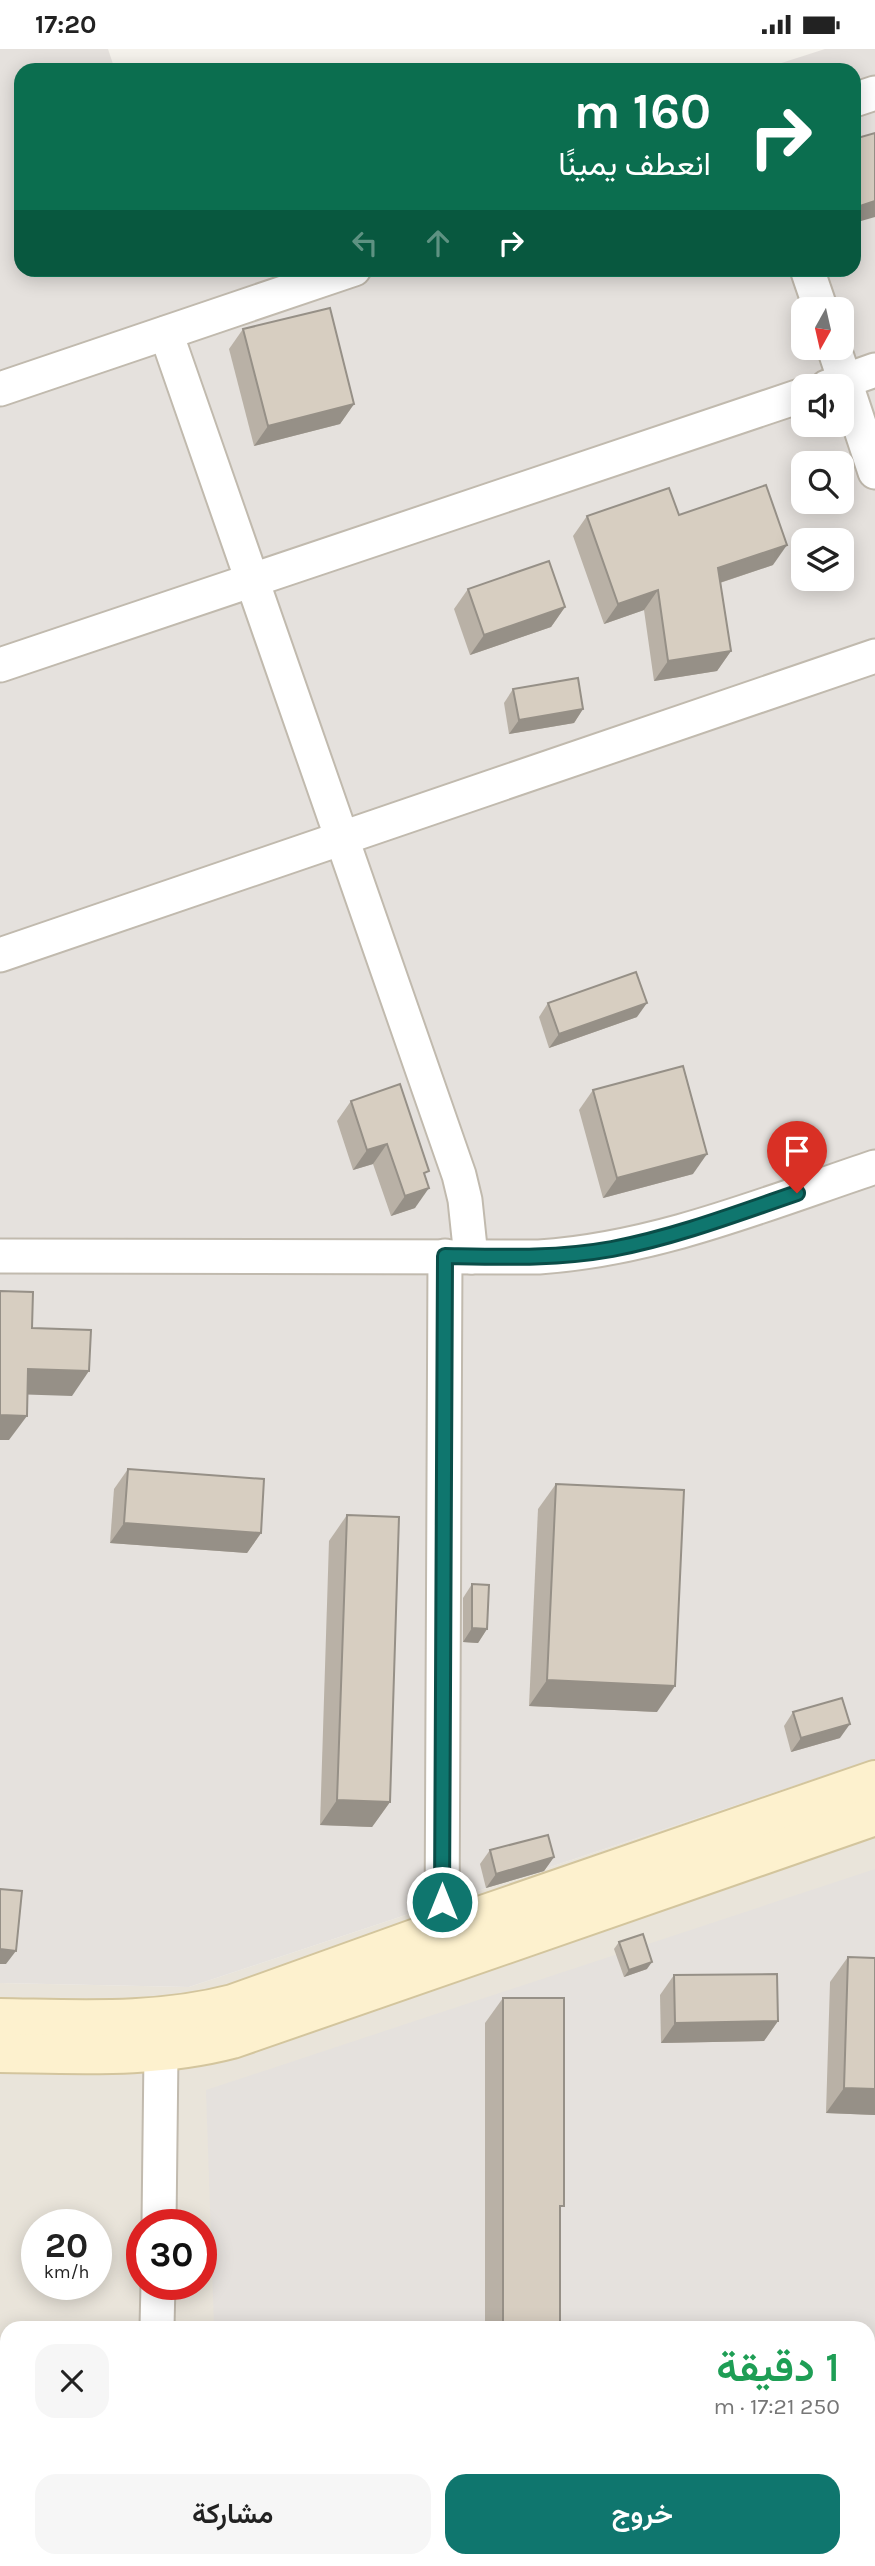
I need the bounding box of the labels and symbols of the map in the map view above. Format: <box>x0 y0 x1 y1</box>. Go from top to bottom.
north arrow <box>791 297 854 361</box>
pin <box>767 1121 827 1193</box>
position arrow <box>405 1865 479 1939</box>
speed limit sign: 30 <box>126 2209 217 2300</box>

